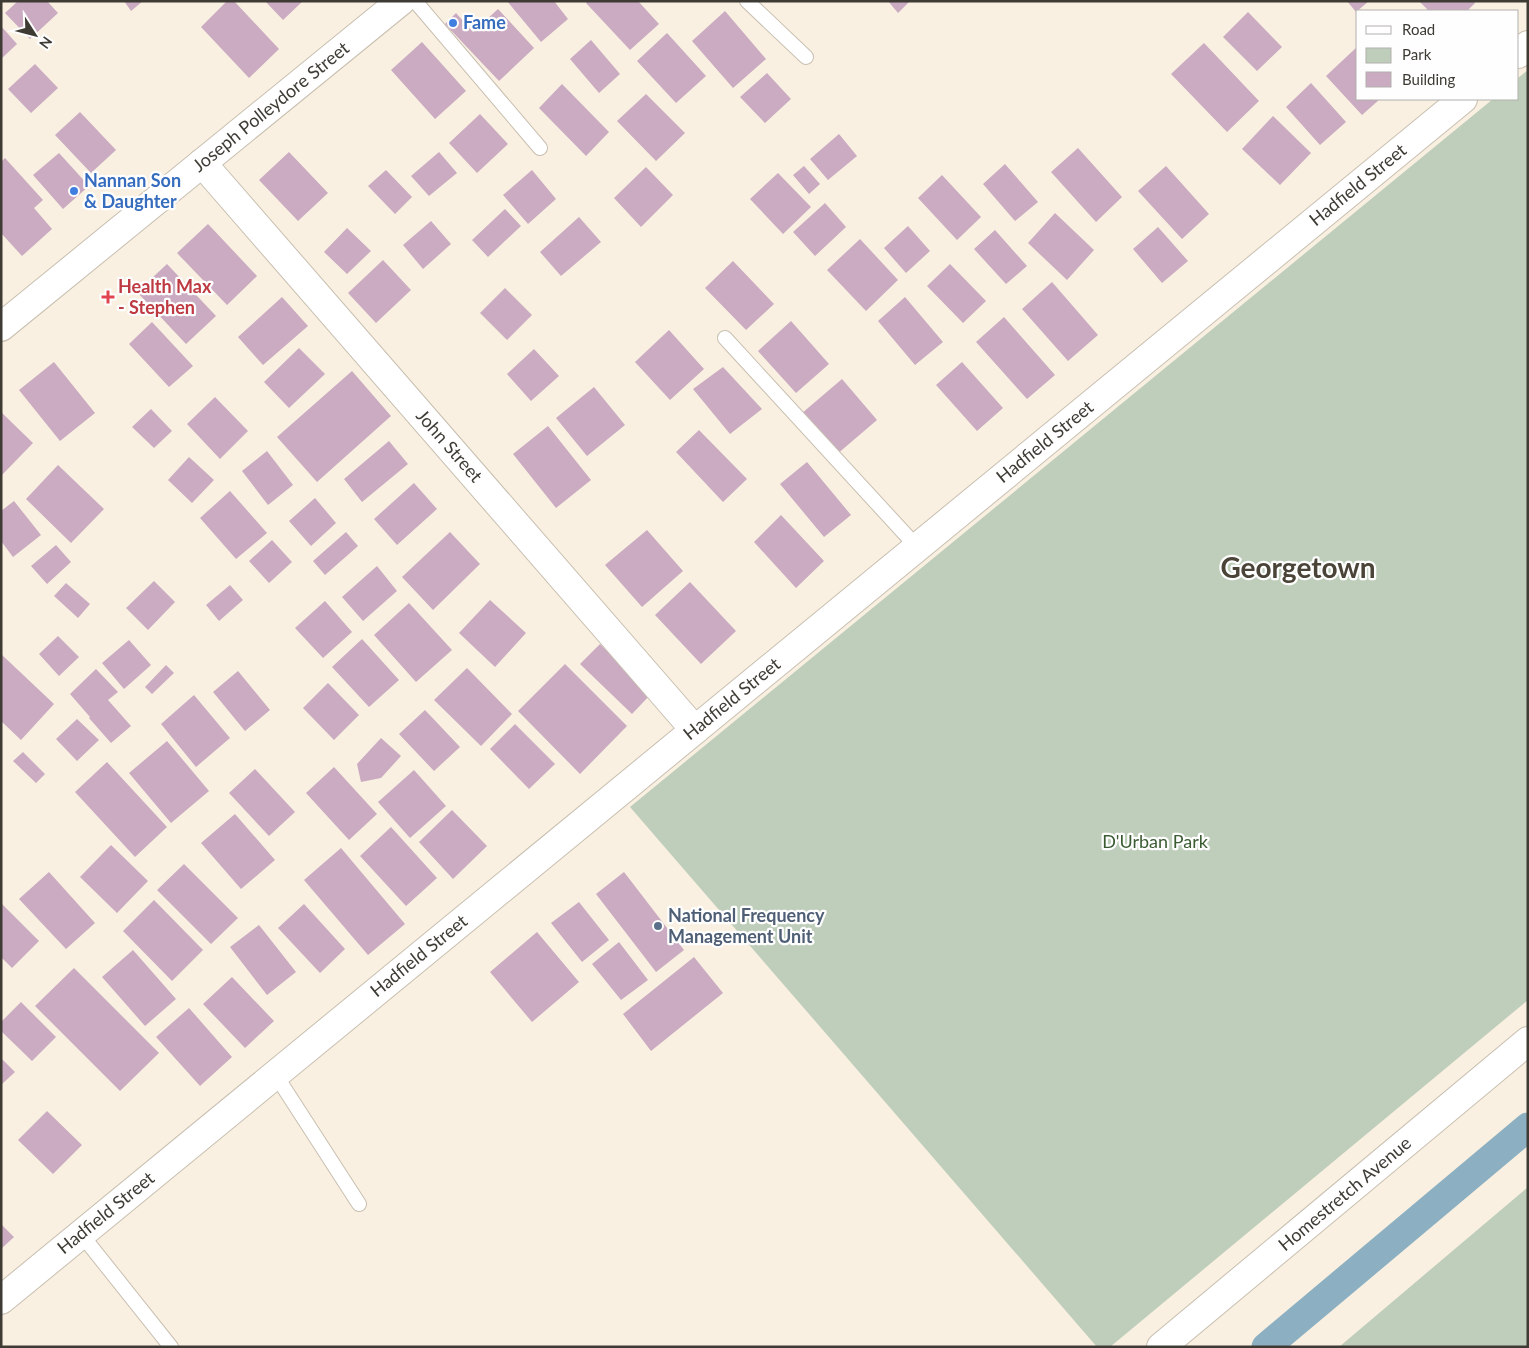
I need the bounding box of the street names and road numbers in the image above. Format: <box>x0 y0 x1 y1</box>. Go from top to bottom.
street label: Joseph Polleydore Street <box>188 36 353 176</box>
street label: Hadfield Street <box>1304 138 1411 230</box>
street label: Hadfield Street <box>991 395 1098 487</box>
street label: John Street <box>412 404 488 487</box>
street label: Hadfield Street <box>678 652 785 744</box>
street label: Hadfield Street <box>365 909 472 1001</box>
street label: Homestretch Avenue <box>1274 1131 1415 1255</box>
street label: Hadfield Street <box>52 1166 159 1258</box>

